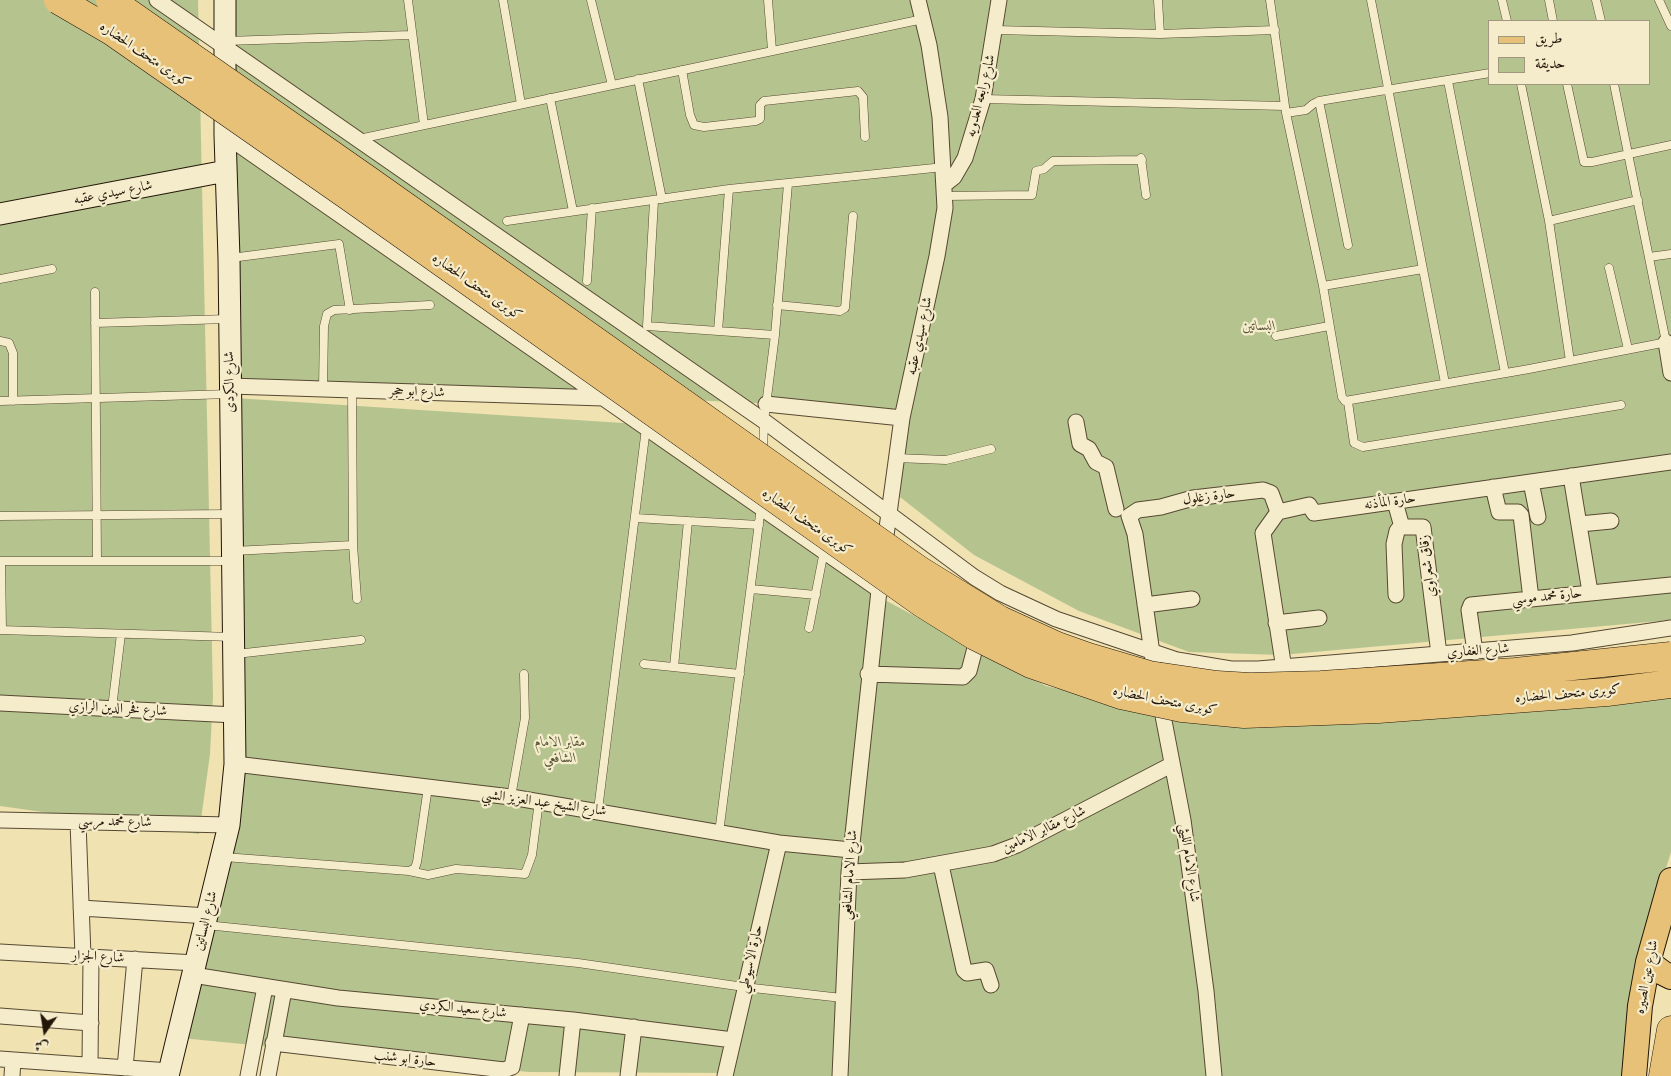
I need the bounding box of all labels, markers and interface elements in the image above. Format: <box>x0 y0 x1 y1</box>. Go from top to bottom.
street label: كوبرى متحف الحضاره <box>96 18 194 92</box>
legend <box>1488 20 1651 85</box>
text: طريق <box>1535 29 1562 47</box>
street label: شارع رابعه العدويه <box>963 53 999 139</box>
text: حديقة <box>1535 54 1565 72</box>
street label: شارع سيدي عقبه <box>72 177 154 209</box>
street label: كوبرى متحف الحضاره <box>429 250 525 324</box>
street label: شارع سيدي عقبه <box>904 295 936 377</box>
park label: البساتين <box>1242 319 1276 335</box>
street label: شارع الكردى <box>221 351 239 413</box>
street label: شارع ابو حجر <box>389 383 445 401</box>
street label: كوبرى متحف الحضاره <box>759 485 855 559</box>
street label: حارة زغلول <box>1182 485 1236 509</box>
street label: حارة المأذنه <box>1363 490 1417 514</box>
street label: زقاق شعراوي <box>1416 534 1440 598</box>
street label: حارة محمد موسي <box>1511 585 1583 609</box>
street label: شارع الغفاري <box>1446 640 1510 662</box>
street label: كوبرى متحف الحضاره <box>1514 681 1622 707</box>
street label: كوبرى متحف الحضاره <box>1111 683 1219 719</box>
street label: شارع فخر الدين الرازي <box>68 698 168 720</box>
park label: مقابر الامام الشافعي <box>535 735 585 768</box>
street label: شارع الشيخ عبد العزيز الشبي <box>481 786 607 820</box>
street label: شارع مقاابر الامامين <box>1000 803 1088 857</box>
street label: شارع محمد مرسي <box>78 813 152 831</box>
street label: شارع الامام الليثي <box>1175 823 1203 903</box>
street label: شارع الامام الشافعي <box>838 829 862 921</box>
street label: شارع البساتين <box>191 890 221 952</box>
street label: حارة الاسيوطي <box>735 923 767 995</box>
street label: شارع عين الصيره <box>1632 939 1662 1015</box>
street label: شارع الجزار <box>71 947 125 967</box>
street label: شارع سعيد الكردي <box>418 996 508 1022</box>
north arrow <box>20 1006 70 1056</box>
text: ش <box>33 1036 50 1056</box>
street label: حارة ابو شنب <box>373 1047 437 1071</box>

